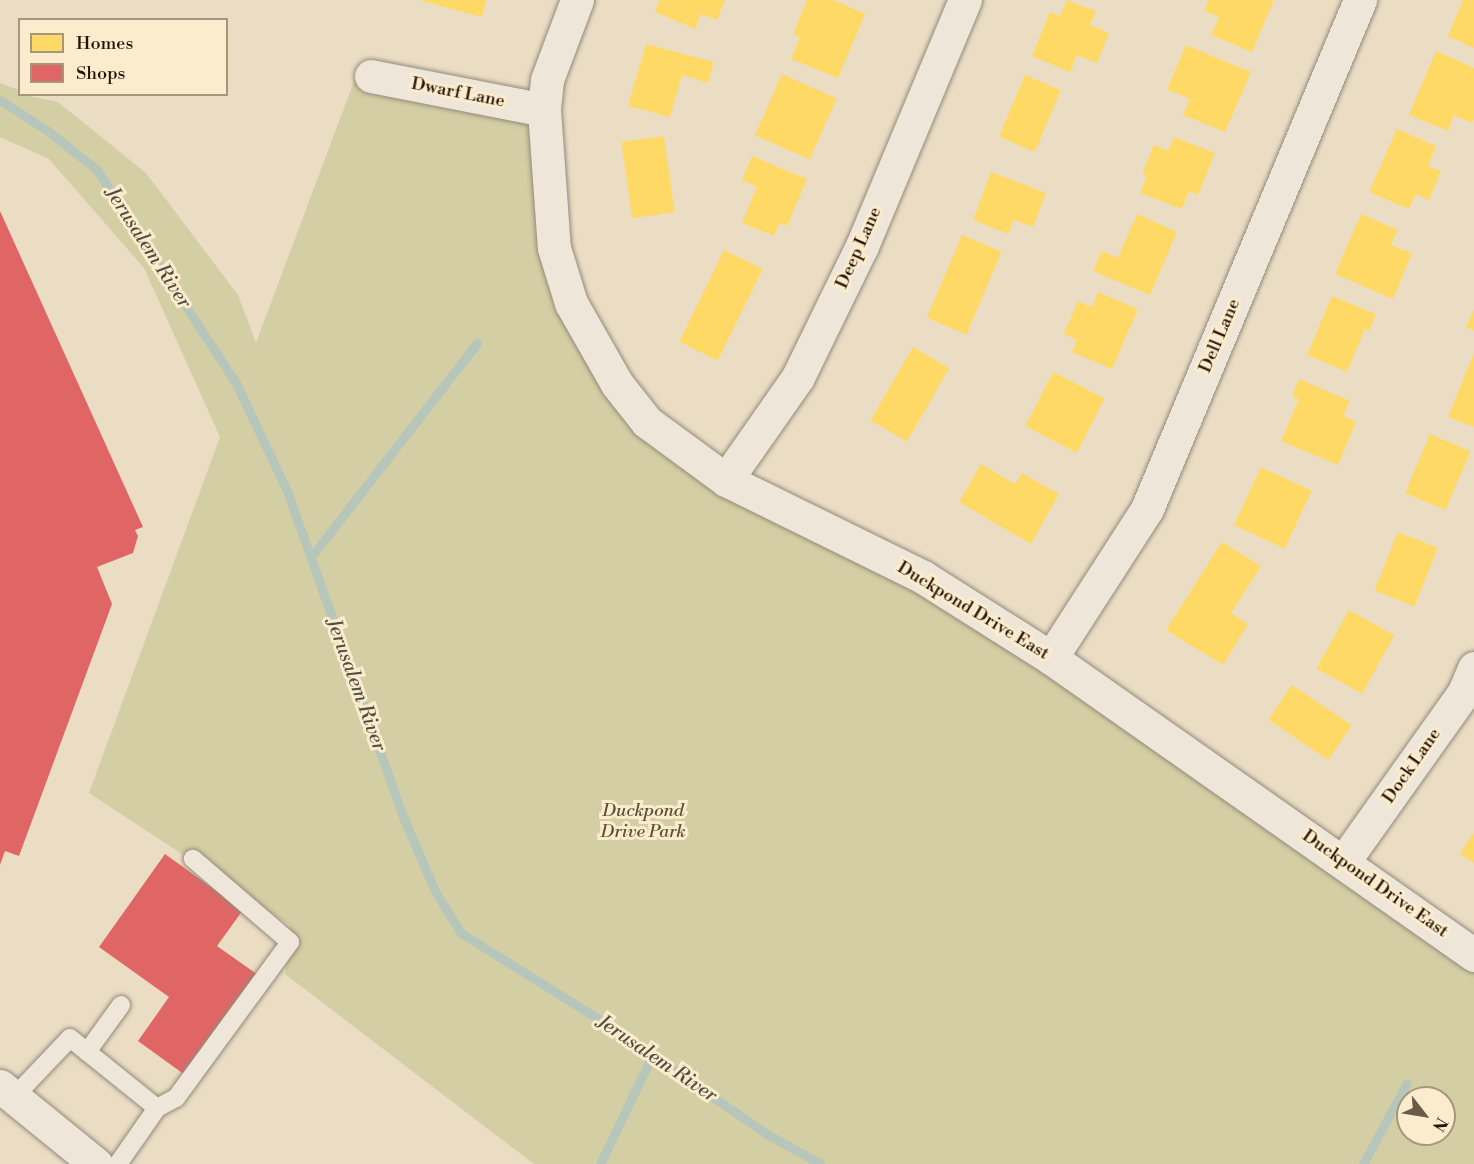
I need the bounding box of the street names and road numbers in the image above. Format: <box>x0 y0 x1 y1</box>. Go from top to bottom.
street label: Dwarf Lane <box>409 73 507 113</box>
street label: Deep Lane <box>831 204 887 292</box>
street label: Dell Lane <box>1195 296 1245 376</box>
street label: Duckpond Drive East <box>893 557 1053 665</box>
street label: Dock Lane <box>1378 724 1446 808</box>
street label: Duckpond Drive East <box>1298 825 1452 943</box>

